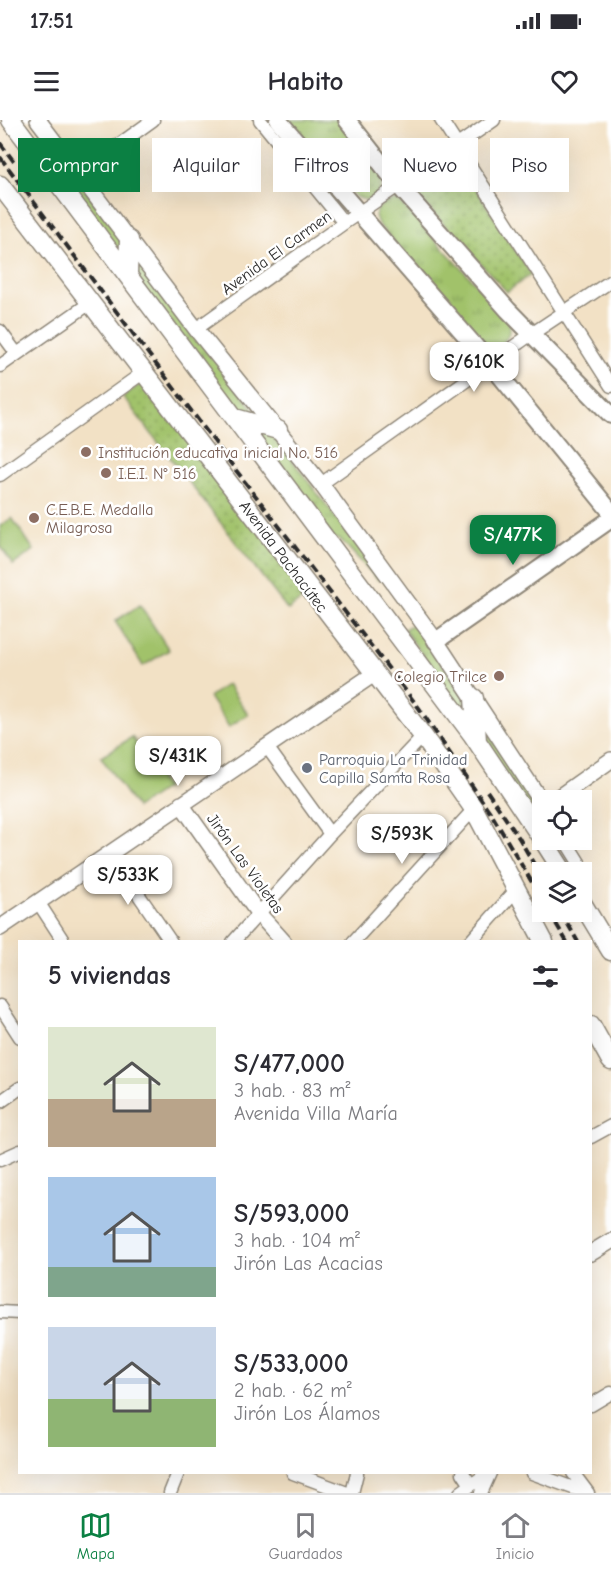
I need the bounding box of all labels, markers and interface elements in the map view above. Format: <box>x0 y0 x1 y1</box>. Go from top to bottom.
text: 17:51 <box>30 8 73 34</box>
icon: menu <box>30 65 63 98</box>
icon: heart <box>548 65 581 98</box>
text: Habito <box>268 66 343 97</box>
chip: Comprar <box>18 138 140 192</box>
chip: Alquilar <box>152 138 261 192</box>
chip: Filtros <box>273 138 370 192</box>
chip: Nuevo <box>382 138 478 192</box>
chip: Piso <box>490 138 569 192</box>
street label: Avenida El Carmen <box>218 207 335 299</box>
pin: S/610K <box>425 342 523 393</box>
text: S/610K <box>444 350 504 373</box>
place label: Institución educativa inicial No. 516 <box>98 444 338 462</box>
marker: Institución educativa inicial No. 516 <box>79 445 93 459</box>
place label: I.E.I. N° 516 <box>118 465 196 483</box>
marker: I.E.I. N° 516 <box>99 466 113 480</box>
street label: Avenida Pachacútec <box>235 497 331 616</box>
place label: C.E.B.E. Medalla Milagrosa <box>46 501 154 537</box>
marker: C.E.B.E. Medalla Milagrosa <box>27 511 41 525</box>
pin: S/477K <box>464 515 562 566</box>
text: S/477K <box>484 523 542 546</box>
place label: Colegio Trilce <box>394 668 487 686</box>
marker: Colegio Trilce <box>492 669 506 683</box>
pin: S/431K <box>129 736 227 787</box>
text: S/431K <box>149 744 207 767</box>
place label: Parroquia La Trinidad Capilla Samta Rosa <box>319 751 467 787</box>
marker: Parroquia La Trinidad Capilla Samta Rosa <box>300 761 314 775</box>
map controls <box>532 790 592 922</box>
button: locate <box>532 790 592 850</box>
street label: Jirón Las Violetas <box>203 810 288 917</box>
pin: S/593K <box>353 814 451 865</box>
text: S/593K <box>371 822 433 845</box>
pin: S/533K <box>79 855 177 906</box>
button: layers <box>532 862 592 922</box>
text: S/533K <box>97 863 159 886</box>
icon: filters <box>529 960 562 993</box>
text: 5 viviendas <box>48 961 171 991</box>
text: S/477,000 <box>234 1049 345 1079</box>
icon: home <box>96 1051 168 1123</box>
text: 3 hab. · 83 m² <box>234 1079 351 1102</box>
text: Avenida Villa María <box>234 1102 398 1125</box>
text: S/593,000 <box>234 1199 349 1229</box>
icon: home <box>96 1201 168 1273</box>
text: 3 hab. · 104 m² <box>234 1229 360 1252</box>
text: Jirón Las Acacias <box>234 1252 383 1275</box>
text: S/533,000 <box>234 1349 349 1379</box>
icon: home <box>96 1351 168 1423</box>
text: 2 hab. · 62 m² <box>234 1379 352 1402</box>
text: Jirón Los Álamos <box>234 1402 380 1425</box>
tab: Mapa <box>77 1509 115 1563</box>
tab: Guardados <box>268 1509 342 1563</box>
tab: Inicio <box>496 1509 534 1563</box>

